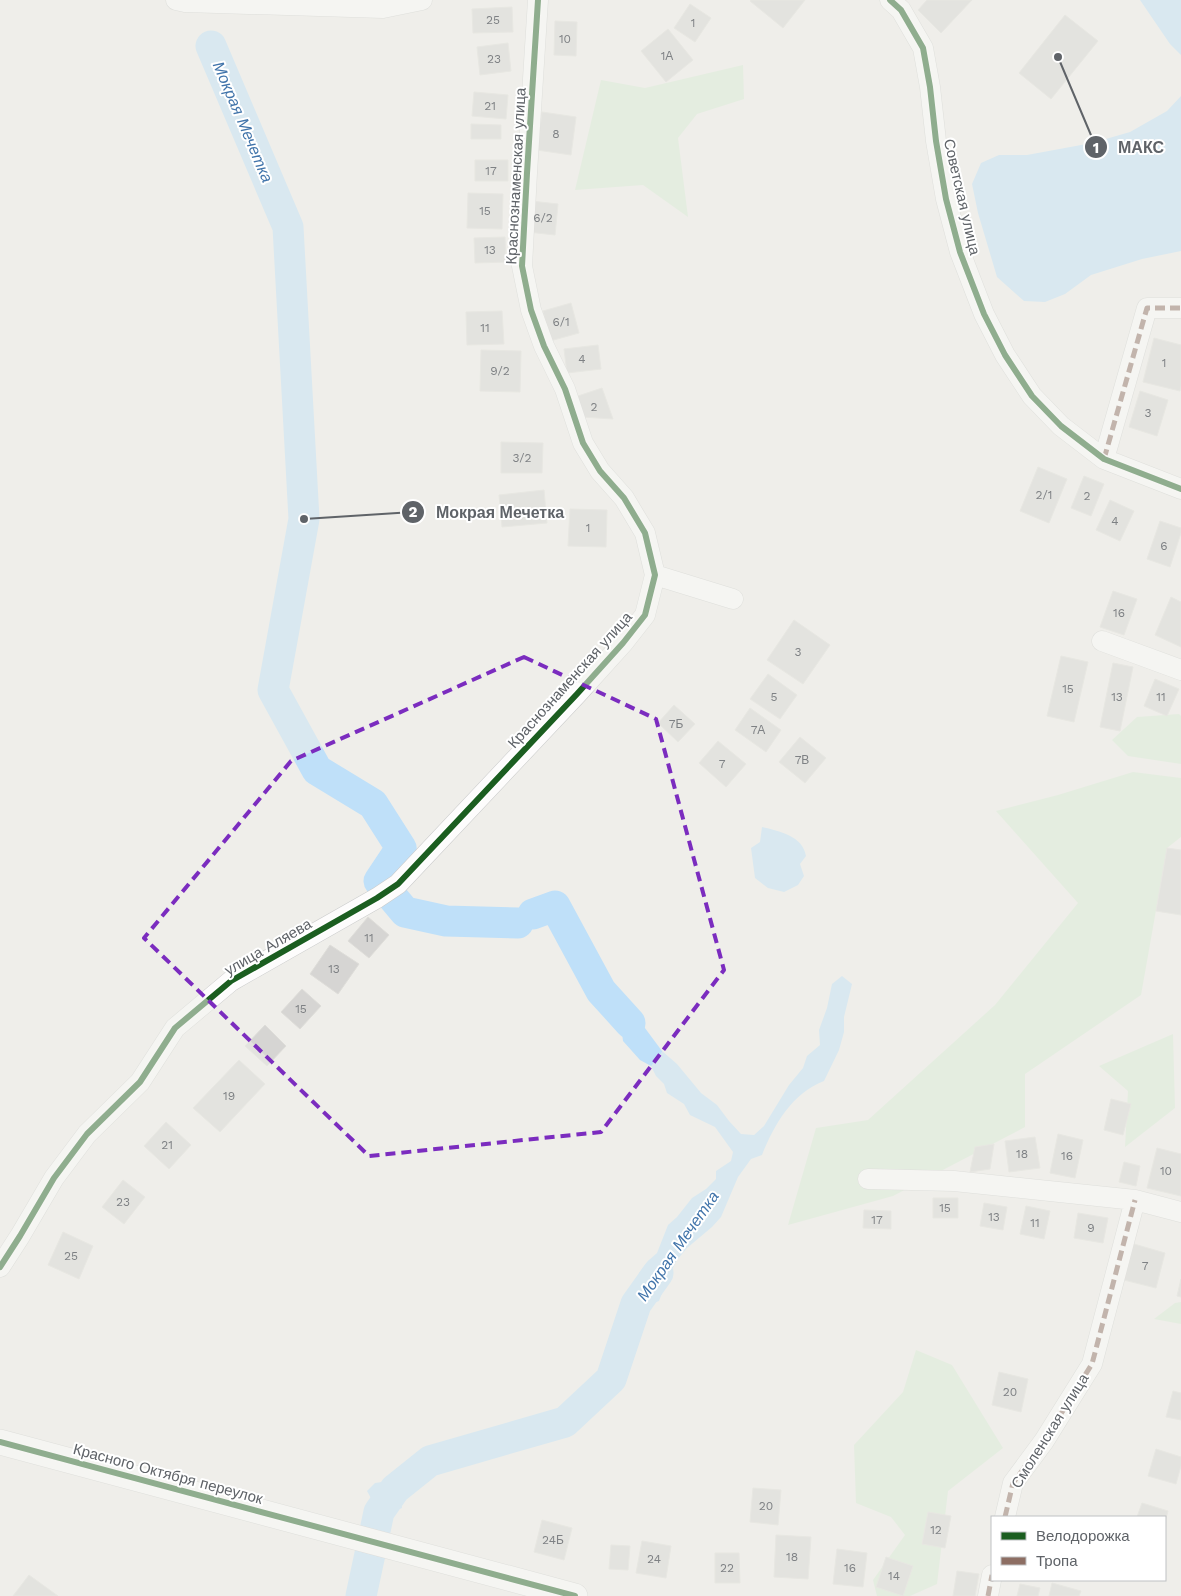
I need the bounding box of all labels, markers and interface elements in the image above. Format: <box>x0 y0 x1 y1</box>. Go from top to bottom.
house number: 25 <box>486 13 500 27</box>
house number: 1 <box>691 16 695 30</box>
house number: 10 <box>559 32 571 46</box>
house number: 1А <box>661 49 673 63</box>
house number: 23 <box>487 52 501 66</box>
water label: Мокрая Мечетка <box>209 59 277 185</box>
street label: Краснознаменская улица <box>502 86 530 265</box>
house number: 21 <box>484 99 496 113</box>
house number: 8 <box>552 127 560 141</box>
callout: МАКС <box>1083 132 1174 163</box>
street label: Советская улица <box>940 137 984 258</box>
text: МАКС <box>1118 138 1164 157</box>
text: 1 <box>1093 139 1099 157</box>
house number: 17 <box>485 164 497 178</box>
house number: 15 <box>479 204 491 218</box>
house number: 6/2 <box>533 211 553 225</box>
house number: 13 <box>484 243 496 257</box>
house number: 6/1 <box>552 315 570 329</box>
house number: 11 <box>480 321 490 335</box>
house number: 4 <box>578 352 586 366</box>
house number: 1 <box>1162 356 1166 370</box>
house number: 9/2 <box>490 364 510 378</box>
house number: 2 <box>591 400 598 414</box>
house number: 3 <box>1145 406 1152 420</box>
house number: 3/2 <box>512 451 532 465</box>
house number: 2/1 <box>1036 488 1052 502</box>
house number: 2 <box>1084 489 1091 503</box>
callout: Мокрая Мечетка <box>401 497 574 528</box>
text: 2 <box>409 503 418 521</box>
text: Мокрая Мечетка <box>436 503 564 522</box>
house number: 4 <box>1111 514 1119 528</box>
house number: 1 <box>586 521 590 535</box>
house number: 6 <box>1160 539 1168 553</box>
house number: 16 <box>1113 606 1125 620</box>
street label: Краснознаменская улица <box>504 608 636 752</box>
house number: 3 <box>795 645 802 659</box>
house number: 15 <box>1062 682 1074 696</box>
house number: 5 <box>771 690 778 704</box>
house number: 13 <box>1111 690 1123 704</box>
house number: 11 <box>1156 690 1166 704</box>
house number: 7Б <box>669 717 683 731</box>
house number: 7А <box>751 723 765 737</box>
house number: 7В <box>795 753 809 767</box>
house number: 7 <box>719 757 726 771</box>
street label: улица Аляева <box>221 914 315 979</box>
house number: 11 <box>364 931 374 945</box>
house number: 13 <box>328 962 340 976</box>
house number: 15 <box>295 1002 307 1016</box>
house number: 19 <box>223 1089 235 1103</box>
house number: 21 <box>161 1138 173 1152</box>
house number: 18 <box>1016 1147 1028 1161</box>
house number: 16 <box>1061 1149 1073 1163</box>
house number: 10 <box>1160 1164 1172 1178</box>
water label: Мокрая Мечетка <box>633 1187 723 1305</box>
house number: 23 <box>116 1195 130 1209</box>
house number: 15 <box>939 1201 951 1215</box>
house number: 13 <box>988 1210 1000 1224</box>
house number: 17 <box>871 1213 883 1227</box>
house number: 11 <box>1030 1216 1040 1230</box>
house number: 9 <box>1087 1221 1095 1235</box>
house number: 25 <box>64 1249 78 1263</box>
house number: 7 <box>1142 1259 1149 1273</box>
street label: Смоленская улица <box>1007 1370 1093 1492</box>
house number: 20 <box>1003 1385 1017 1399</box>
street label: Красного Октября переулок <box>71 1440 265 1508</box>
house number: 20 <box>759 1499 773 1513</box>
legend <box>991 1516 1166 1581</box>
house number: 12 <box>930 1523 942 1537</box>
text: Велодорожка <box>1036 1527 1130 1545</box>
house number: 24Б <box>542 1533 564 1547</box>
house number: 18 <box>786 1550 798 1564</box>
house number: 24 <box>647 1552 661 1566</box>
text: Тропа <box>1036 1552 1078 1570</box>
house number: 22 <box>720 1561 734 1575</box>
house number: 16 <box>844 1561 856 1575</box>
house number: 14 <box>888 1569 900 1583</box>

